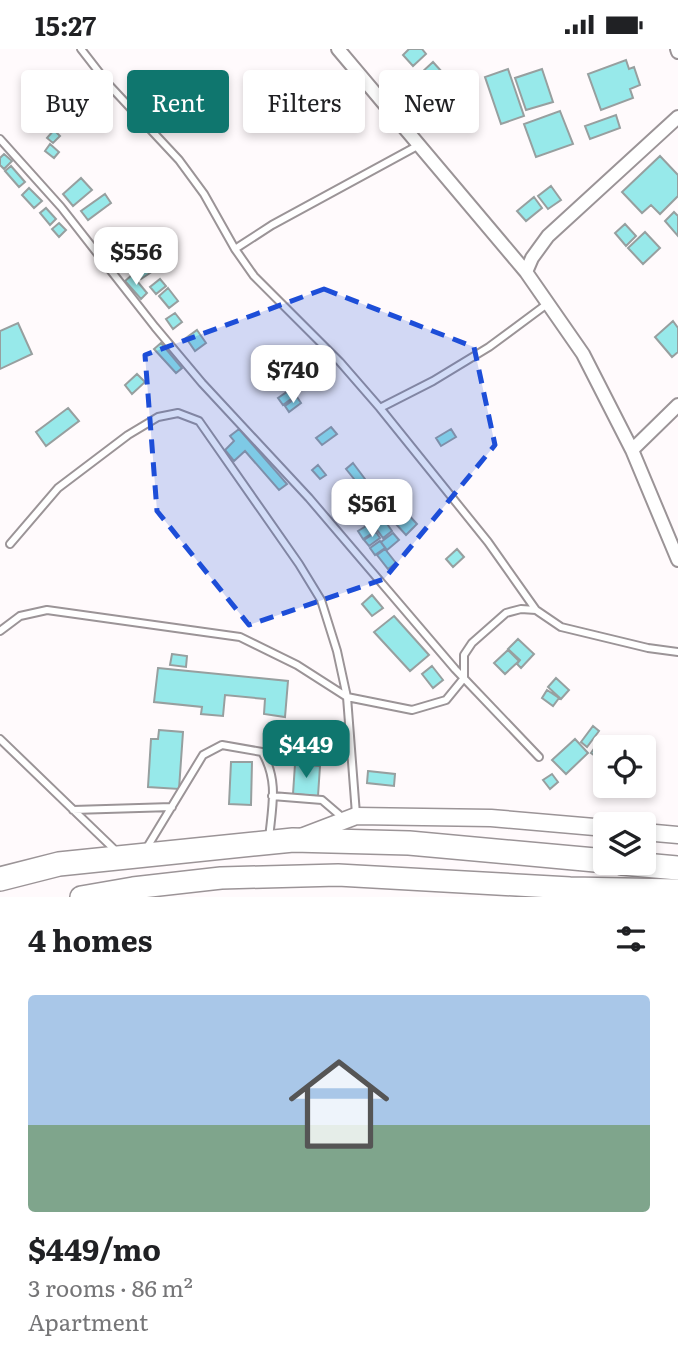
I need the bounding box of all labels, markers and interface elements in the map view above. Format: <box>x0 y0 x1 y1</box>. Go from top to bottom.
text: 15:27 <box>35 5 96 44</box>
chip: Buy <box>21 70 113 133</box>
chip: Rent <box>127 70 229 133</box>
chip: Filters <box>243 70 365 133</box>
chip: New <box>379 70 479 133</box>
pin: $556 <box>95 227 177 287</box>
text: $556 <box>110 233 162 267</box>
pin: $740 <box>252 345 334 405</box>
text: $740 <box>267 351 319 385</box>
pin: $561 <box>331 479 413 539</box>
text: $561 <box>347 485 397 519</box>
pin: $449 <box>265 721 347 780</box>
text: $449 <box>279 726 333 760</box>
map controls <box>593 735 656 875</box>
button: locate <box>593 735 656 798</box>
button: layers <box>593 812 656 875</box>
text: 4 homes <box>28 917 153 961</box>
icon: filters <box>612 920 650 958</box>
icon: home <box>276 1041 402 1167</box>
text: $449/mo <box>28 1226 161 1270</box>
text: 3 rooms · 86 m² <box>28 1270 193 1304</box>
text: Apartment <box>28 1304 148 1338</box>

